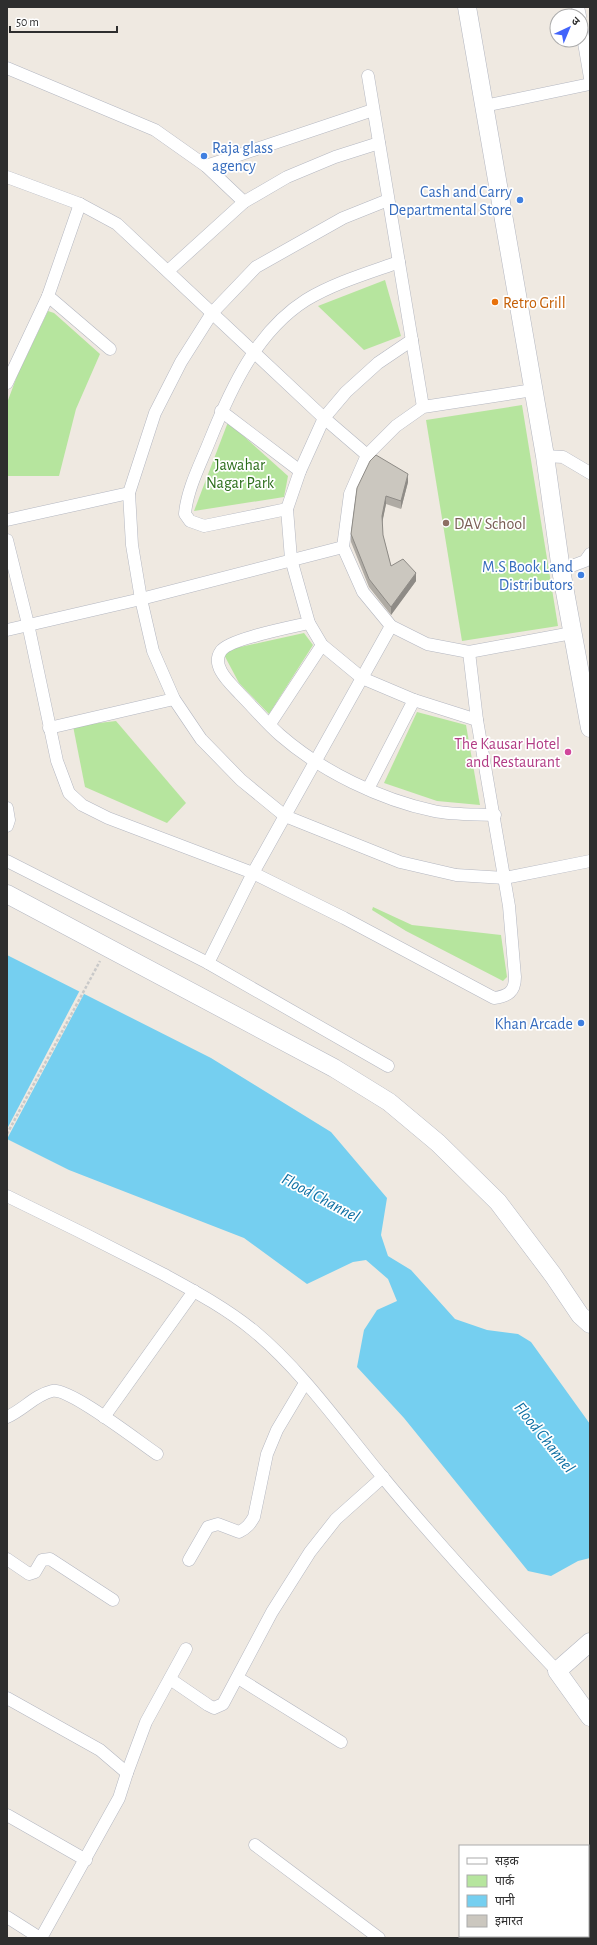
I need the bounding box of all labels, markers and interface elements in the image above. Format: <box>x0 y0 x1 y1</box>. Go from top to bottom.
scale bar <box>10 8 117 34</box>
north arrow <box>549 8 589 48</box>
text: उ <box>569 15 582 28</box>
text: 50 m <box>16 16 39 28</box>
place label: Raja glass agency <box>212 140 273 175</box>
marker: Raja glass agency <box>199 151 209 161</box>
place label: Cash and Carry Departmental Store <box>388 184 512 218</box>
marker: Cash and Carry Departmental Store <box>515 195 525 205</box>
place label: Retro Grill <box>503 295 566 311</box>
marker: Retro Grill <box>490 297 500 307</box>
park label: Jawahar Nagar Park <box>206 457 275 491</box>
place label: DAV School <box>454 516 526 532</box>
marker: DAV School <box>441 518 451 528</box>
place label: M.S Book Land Distributors <box>482 559 573 593</box>
marker: M.S Book Land Distributors <box>576 570 586 580</box>
place label: The Kausar Hotel and Restaurant <box>454 736 560 770</box>
marker: The Kausar Hotel and Restaurant <box>563 747 573 757</box>
place label: Khan Arcade <box>495 1016 573 1032</box>
marker: Khan Arcade <box>576 1018 586 1028</box>
water label: Flood Channel <box>279 1170 363 1225</box>
water label: Flood Channel <box>511 1399 578 1476</box>
legend <box>459 1845 589 1937</box>
text: सड़क <box>495 1855 520 1868</box>
text: पार्क <box>495 1874 515 1887</box>
text: पानी <box>495 1893 516 1907</box>
text: इमारत <box>495 1915 524 1928</box>

